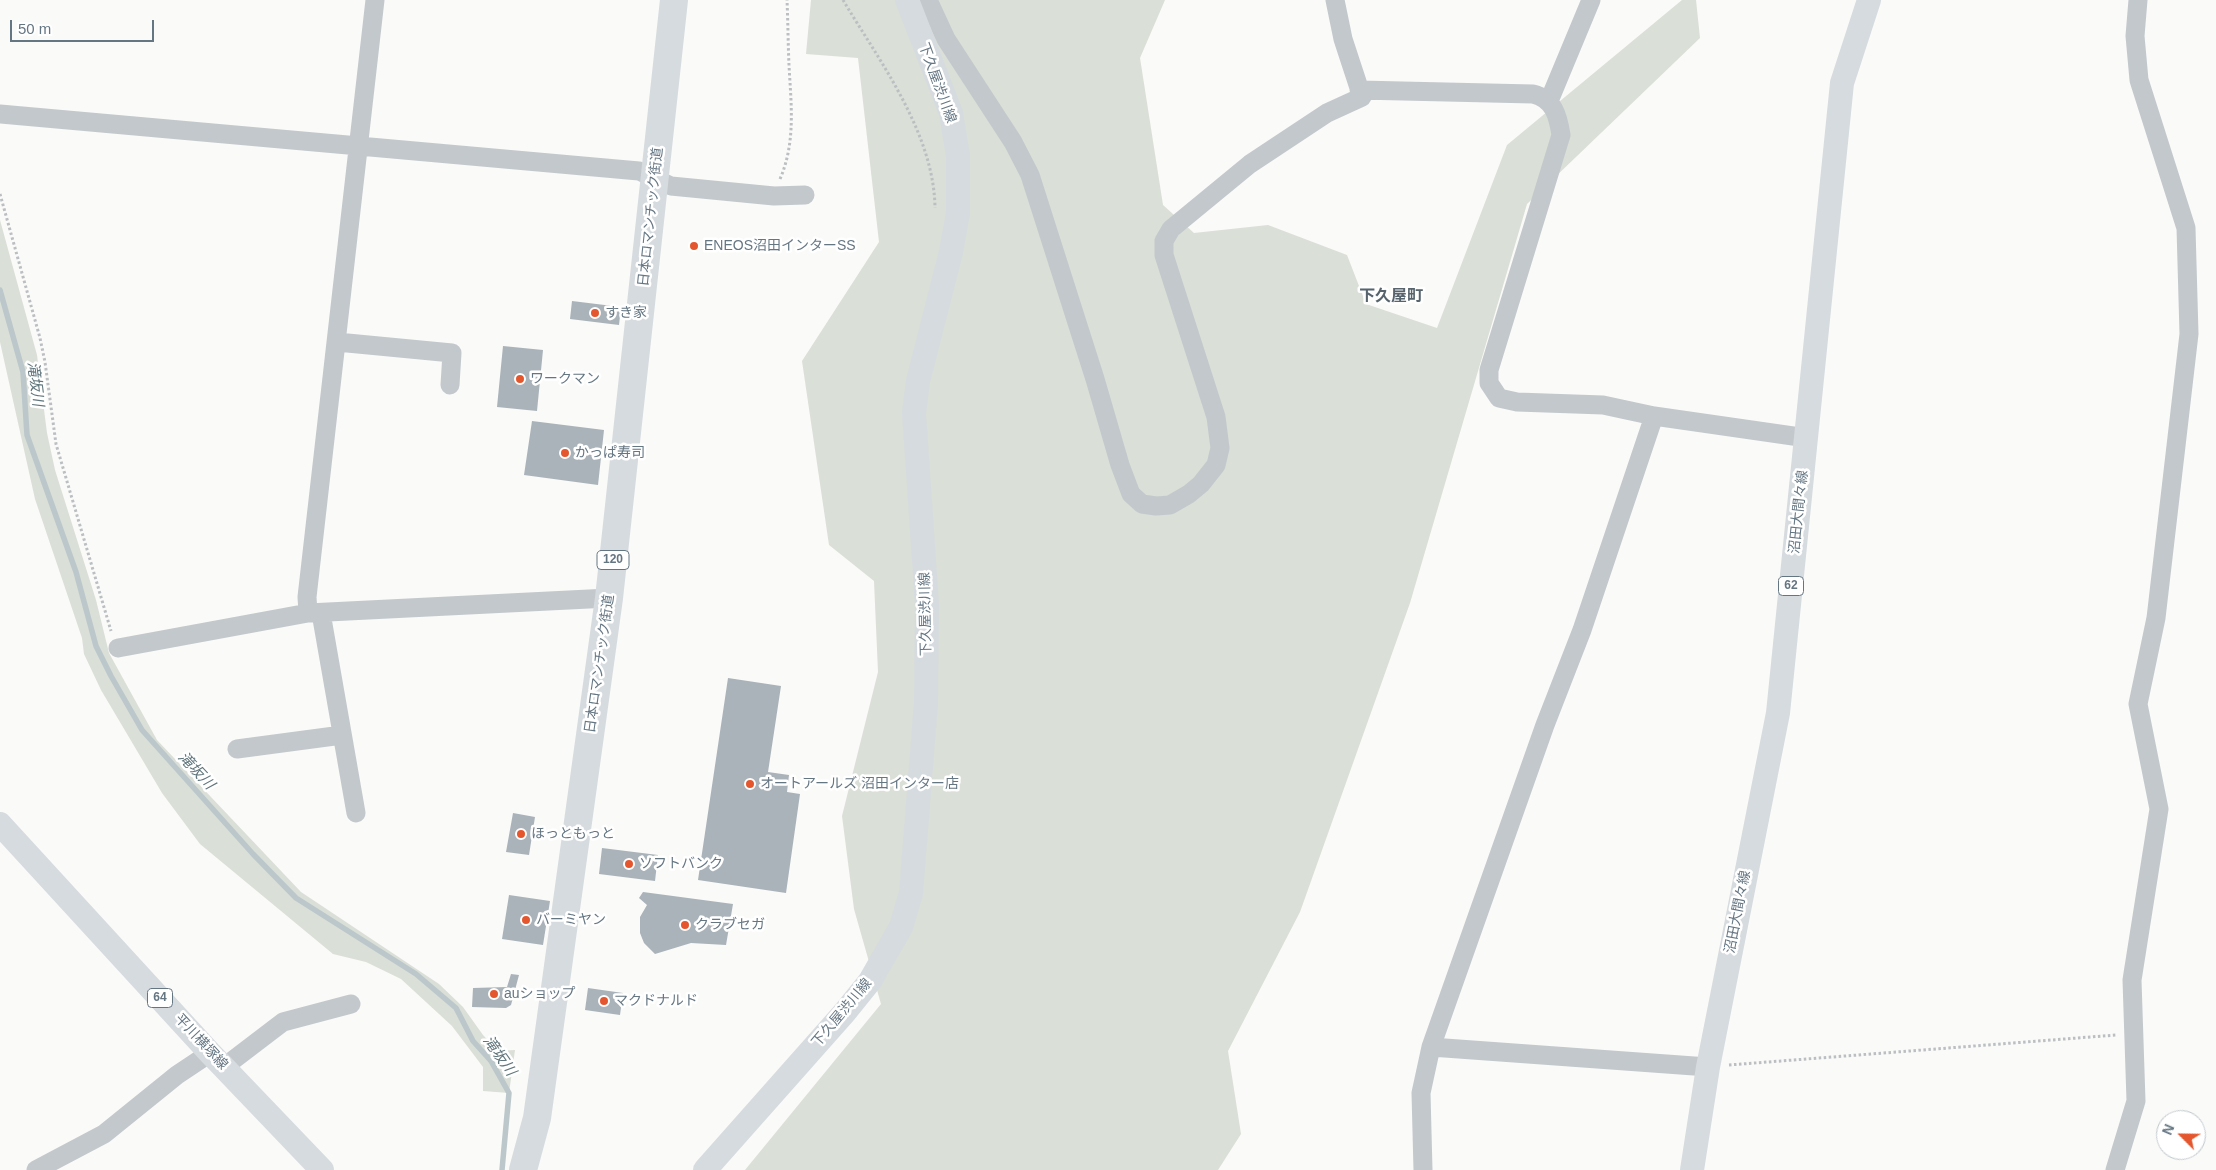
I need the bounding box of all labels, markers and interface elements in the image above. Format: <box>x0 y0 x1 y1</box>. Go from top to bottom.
scale bar <box>12 10 156 42</box>
text: 50 m <box>18 20 51 37</box>
street label: 下久屋渋川線 <box>915 41 959 125</box>
street label: 日本ロマンチック街道 <box>635 147 667 287</box>
place label: ENEOS沼田インターSS <box>704 238 856 254</box>
marker: ENEOS沼田インターSS <box>688 240 700 252</box>
district label: 下久屋町 <box>1359 287 1423 307</box>
place label: すき家 <box>605 305 647 321</box>
marker: すき家 <box>589 307 601 319</box>
water label: 滝坂川 <box>23 361 47 407</box>
place label: ワークマン <box>530 371 600 387</box>
marker: ワークマン <box>514 373 526 385</box>
place label: かっぱ寿司 <box>575 445 645 461</box>
marker: かっぱ寿司 <box>559 447 571 459</box>
street label: 沼田大間々線 <box>1786 469 1812 555</box>
road number: 120 <box>597 550 629 570</box>
street label: 下久屋渋川線 <box>917 572 935 656</box>
road number: 62 <box>1778 576 1804 596</box>
street label: 日本ロマンチック街道 <box>582 594 618 734</box>
water label: 滝坂川 <box>174 748 218 794</box>
place label: オートアールズ 沼田インター店 <box>760 776 959 792</box>
marker: オートアールズ 沼田インター店 <box>744 778 756 790</box>
place label: ほっともっと <box>531 826 615 842</box>
marker: ほっともっと <box>515 828 527 840</box>
place label: ソフトバンク <box>639 856 723 872</box>
marker: ソフトバンク <box>623 858 635 870</box>
street label: 沼田大間々線 <box>1722 869 1754 955</box>
place label: バーミヤン <box>536 912 606 928</box>
marker: バーミヤン <box>520 914 532 926</box>
place label: クラブセガ <box>695 917 765 933</box>
marker: クラブセガ <box>679 919 691 931</box>
street label: 下久屋渋川線 <box>809 975 875 1051</box>
place label: auショップ <box>504 986 576 1002</box>
road number: 64 <box>148 988 172 1008</box>
marker: auショップ <box>488 988 500 1000</box>
place label: マクドナルド <box>614 993 698 1009</box>
marker: マクドナルド <box>598 995 610 1007</box>
street label: 平川横塚線 <box>171 1011 231 1073</box>
water label: 滝坂川 <box>479 1032 519 1080</box>
north arrow <box>2156 1110 2206 1160</box>
text: N <box>2159 1122 2177 1137</box>

